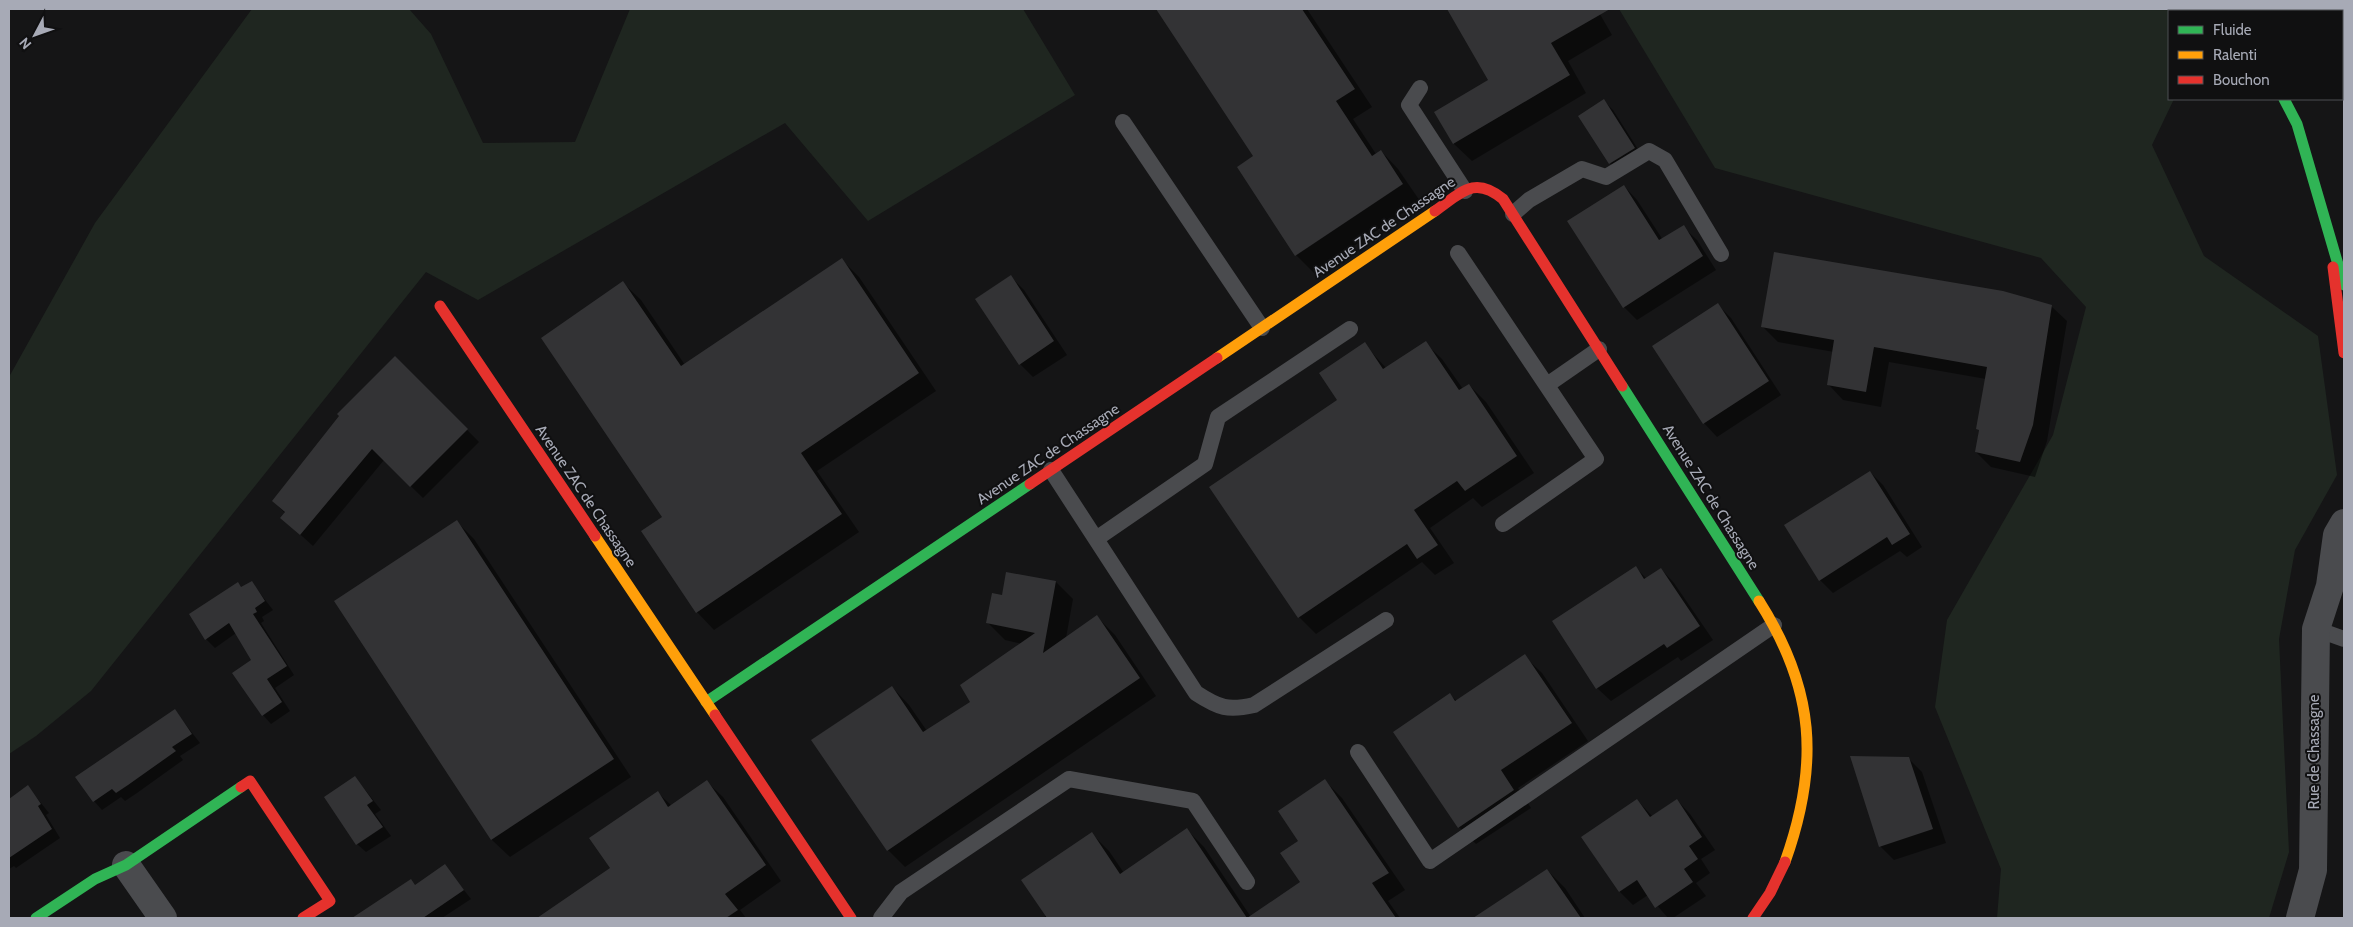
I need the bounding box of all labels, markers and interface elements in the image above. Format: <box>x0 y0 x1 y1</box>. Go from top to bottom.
north arrow <box>10 10 60 60</box>
legend <box>2168 10 2343 100</box>
text: Fluide <box>2213 21 2252 39</box>
text: N <box>15 34 35 53</box>
text: Ralenti <box>2213 46 2257 64</box>
text: Bouchon <box>2213 71 2270 89</box>
street label: Avenue ZAC de Chassagne <box>1309 172 1459 281</box>
street label: Avenue ZAC de Chassagne <box>973 399 1123 508</box>
street label: Avenue ZAC de Chassagne <box>532 421 641 571</box>
street label: Avenue ZAC de Chassagne <box>1659 421 1763 573</box>
street label: Rue de Chassagne <box>2305 694 2323 809</box>

